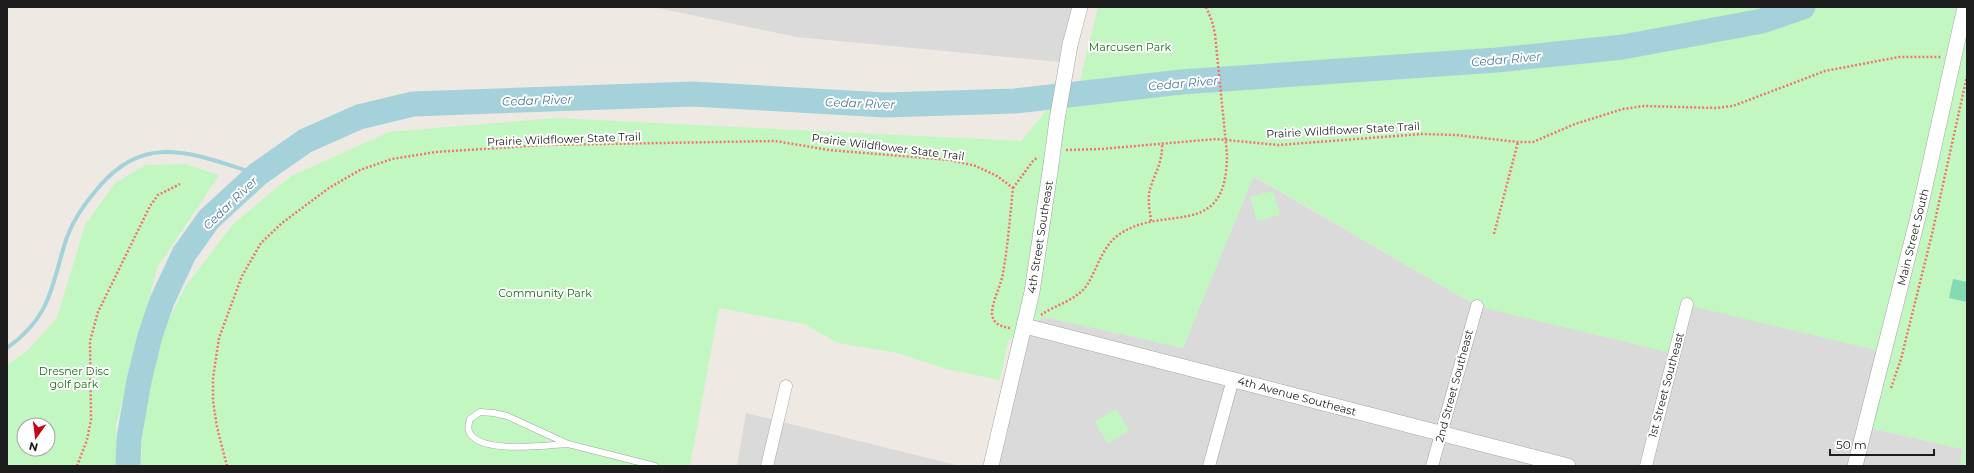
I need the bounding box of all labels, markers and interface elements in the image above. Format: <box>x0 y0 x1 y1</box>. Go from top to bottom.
park label: Marcusen Park <box>1089 40 1172 54</box>
water label: Cedar River <box>1470 48 1542 70</box>
water label: Cedar River <box>1147 72 1219 94</box>
water label: Cedar River <box>502 91 572 109</box>
water label: Cedar River <box>825 94 895 112</box>
street label: Prairie Wildflower State Trail <box>1266 119 1420 141</box>
street label: Prairie Wildflower State Trail <box>487 129 641 149</box>
street label: Prairie Wildflower State Trail <box>811 131 965 163</box>
water label: Cedar River <box>200 173 261 233</box>
street label: 4th Street Southeast <box>1024 179 1056 294</box>
street label: Main Street South <box>1894 187 1932 287</box>
park label: Community Park <box>498 286 592 300</box>
street label: 2nd Street Southeast <box>1432 328 1476 444</box>
street label: 1st Street Southeast <box>1645 330 1687 439</box>
park label: Dresner Disc golf park <box>39 364 109 391</box>
street label: 4th Avenue Southeast <box>1236 373 1358 419</box>
north arrow <box>16 417 56 457</box>
scale bar <box>1830 431 1934 457</box>
text: 50 m <box>1836 437 1867 452</box>
text: N <box>28 439 40 455</box>

